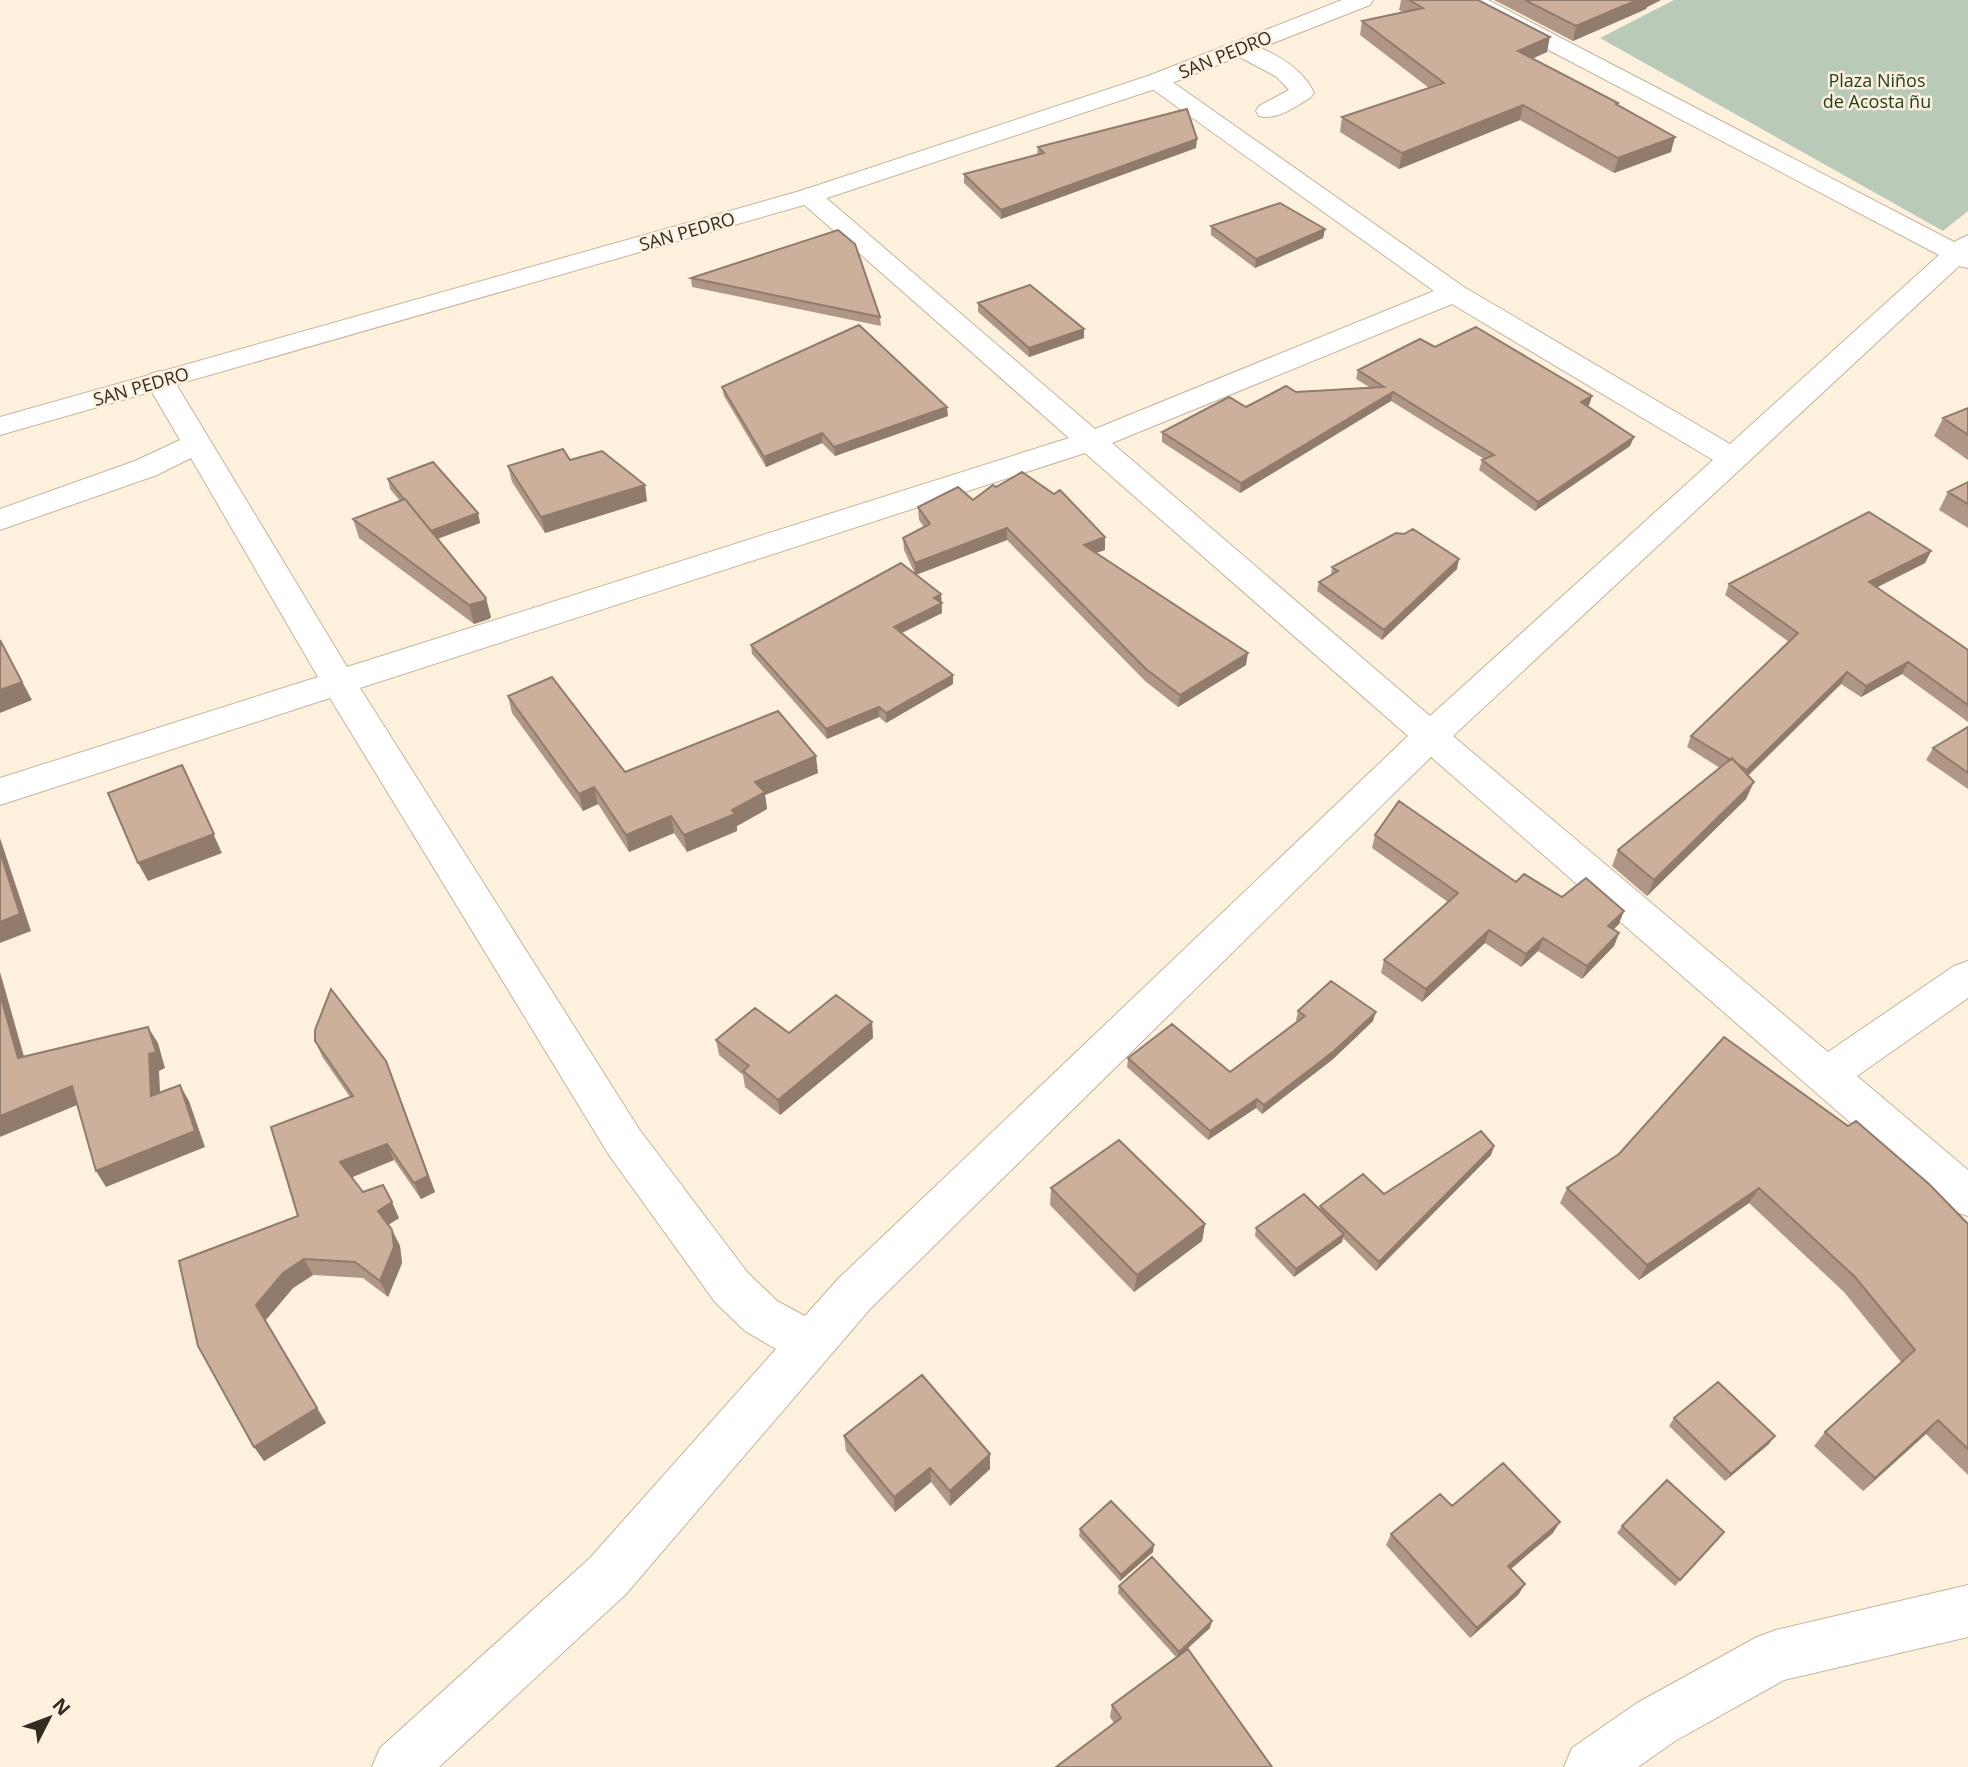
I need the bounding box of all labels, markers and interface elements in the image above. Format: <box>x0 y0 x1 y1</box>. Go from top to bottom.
street label: SAN PEDRO <box>1175 24 1275 84</box>
park label: Plaza Niños de Acosta ñu <box>1823 68 1931 113</box>
street label: SAN PEDRO <box>636 206 738 256</box>
street label: SAN PEDRO <box>90 361 192 411</box>
north arrow <box>14 1683 84 1753</box>
text: N <box>47 1692 76 1721</box>

